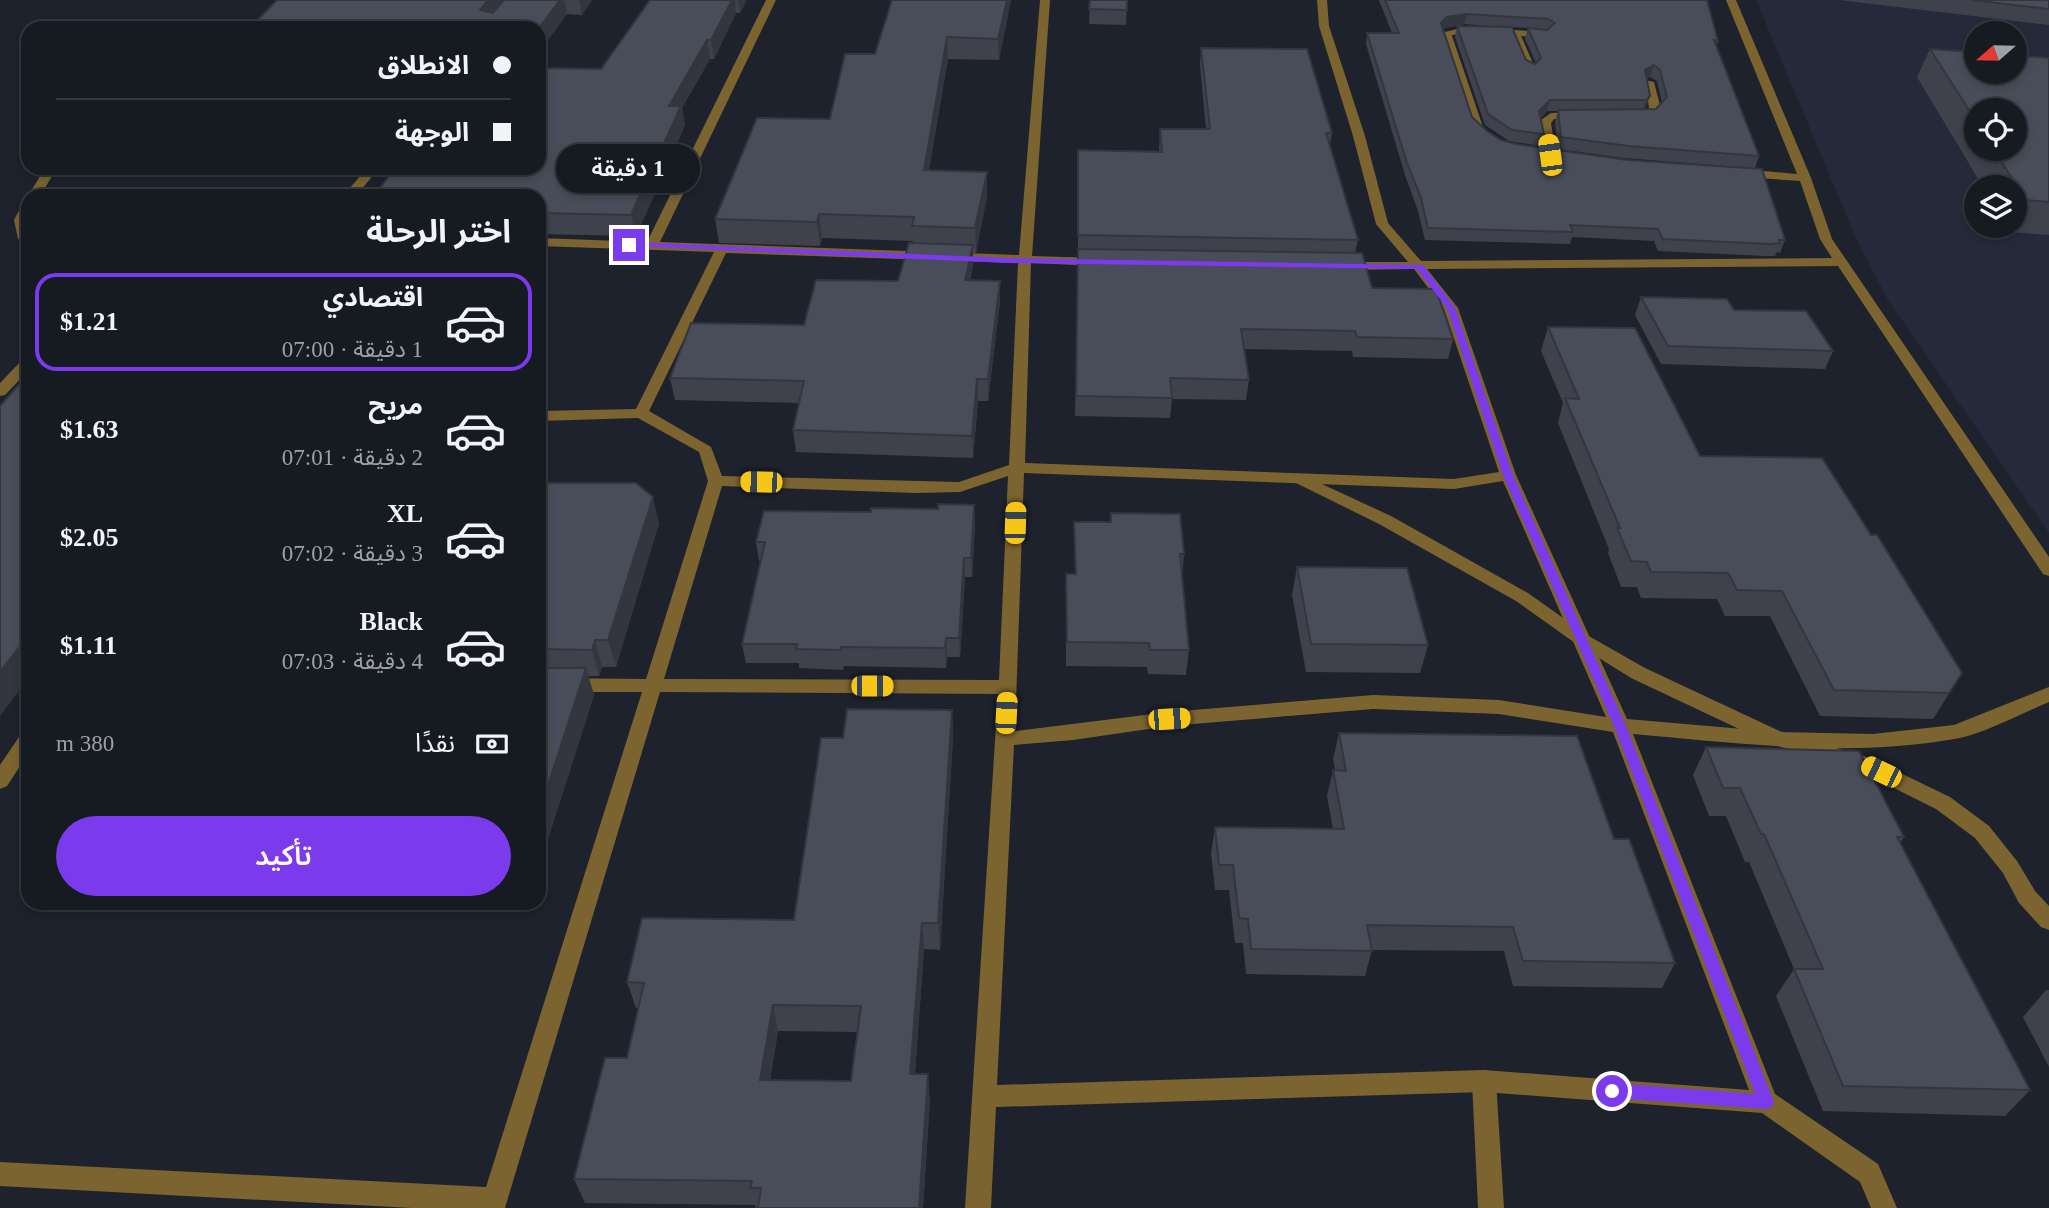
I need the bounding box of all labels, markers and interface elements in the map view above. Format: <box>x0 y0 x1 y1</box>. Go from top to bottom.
north arrow <box>1964 21 2026 84</box>
map controls <box>1964 21 2027 238</box>
text: الانطلاق <box>378 51 469 80</box>
button: locate <box>1964 98 2027 161</box>
text: الوجهة <box>395 118 469 147</box>
car <box>1537 133 1564 177</box>
callout: 1 دقيقة <box>557 144 701 192</box>
text: 1 دقيقة <box>591 156 665 181</box>
button: layers <box>1964 175 2027 238</box>
text: اختر الرحلة <box>366 213 511 249</box>
route end <box>613 229 645 261</box>
text: اقتصادي <box>323 283 423 312</box>
icon: car <box>444 291 507 354</box>
text: $1.21 <box>60 307 119 336</box>
text: 1 دقيقة · 07:00 <box>282 337 423 362</box>
text: مريح <box>368 391 423 420</box>
icon: car <box>444 399 507 462</box>
text: $1.63 <box>60 415 119 444</box>
text: 2 دقيقة · 07:01 <box>282 445 423 470</box>
car <box>740 471 783 493</box>
text: XL <box>387 499 423 528</box>
car <box>1004 502 1027 544</box>
icon: car <box>444 507 507 570</box>
text: $2.05 <box>60 523 119 552</box>
text: 3 دقيقة · 07:02 <box>282 541 423 566</box>
text: Black <box>359 607 423 636</box>
icon: car <box>444 615 507 678</box>
text: $1.11 <box>60 631 117 660</box>
text: 4 دقيقة · 07:03 <box>282 649 423 674</box>
car <box>852 676 894 697</box>
car <box>995 691 1018 735</box>
car <box>1148 707 1191 731</box>
icon: cash <box>473 725 511 763</box>
text: نقدًا <box>415 729 455 758</box>
text: 380 m <box>56 731 114 756</box>
car <box>1858 753 1905 791</box>
button: تأكيد <box>56 816 511 896</box>
route start <box>1596 1075 1628 1107</box>

